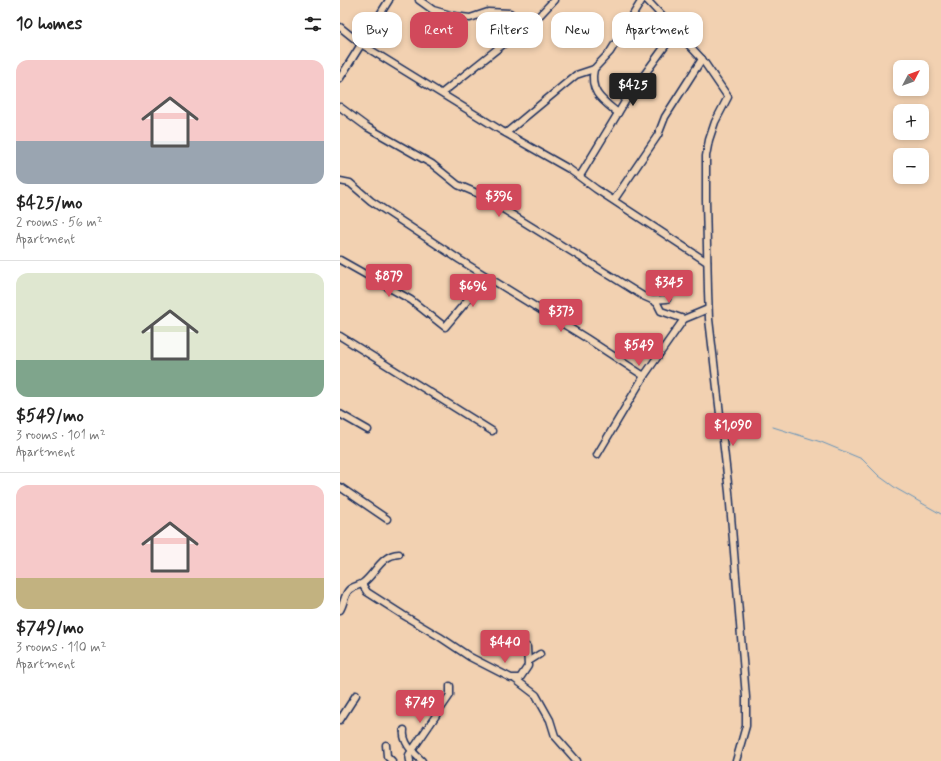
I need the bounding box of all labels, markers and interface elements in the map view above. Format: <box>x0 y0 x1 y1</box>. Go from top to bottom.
chip: Buy <box>352 12 402 48</box>
chip: Rent <box>410 12 468 48</box>
chip: Filters <box>476 12 543 48</box>
chip: New <box>551 12 604 48</box>
chip: Apartment <box>612 12 703 48</box>
text: 10 homes <box>16 13 82 35</box>
icon: filters <box>302 13 324 35</box>
north arrow <box>893 60 929 96</box>
map controls <box>893 60 929 184</box>
pin: $425 <box>609 73 657 107</box>
text: $425 <box>618 77 648 94</box>
icon: home <box>134 86 206 158</box>
button: + <box>893 104 929 140</box>
button: − <box>893 148 929 184</box>
pin: $396 <box>475 184 523 218</box>
text: $396 <box>485 188 513 205</box>
text: $425/mo <box>16 192 83 214</box>
text: 2 rooms · 56 m² <box>16 214 103 231</box>
text: Apartment <box>16 231 75 248</box>
pin: $879 <box>365 264 413 298</box>
text: $879 <box>375 268 403 285</box>
pin: $345 <box>645 270 693 304</box>
pin: $696 <box>449 274 497 308</box>
text: $345 <box>655 274 683 291</box>
text: $696 <box>459 278 487 295</box>
icon: home <box>134 299 206 371</box>
pin: $373 <box>537 299 585 333</box>
text: $373 <box>548 303 574 320</box>
pin: $549 <box>615 333 663 367</box>
text: $549 <box>624 337 654 354</box>
text: $549/mo <box>16 405 84 427</box>
pin: $1,090 <box>700 413 766 447</box>
text: $1,090 <box>714 417 752 434</box>
text: 3 rooms · 101 m² <box>16 427 105 444</box>
text: Apartment <box>16 444 75 461</box>
icon: home <box>134 511 206 583</box>
text: $749/mo <box>16 617 84 639</box>
pin: $440 <box>481 630 529 664</box>
text: $440 <box>490 634 520 651</box>
text: 3 rooms · 110 m² <box>16 639 106 656</box>
text: Apartment <box>16 656 75 673</box>
pin: $749 <box>396 690 444 724</box>
text: $749 <box>405 694 435 711</box>

